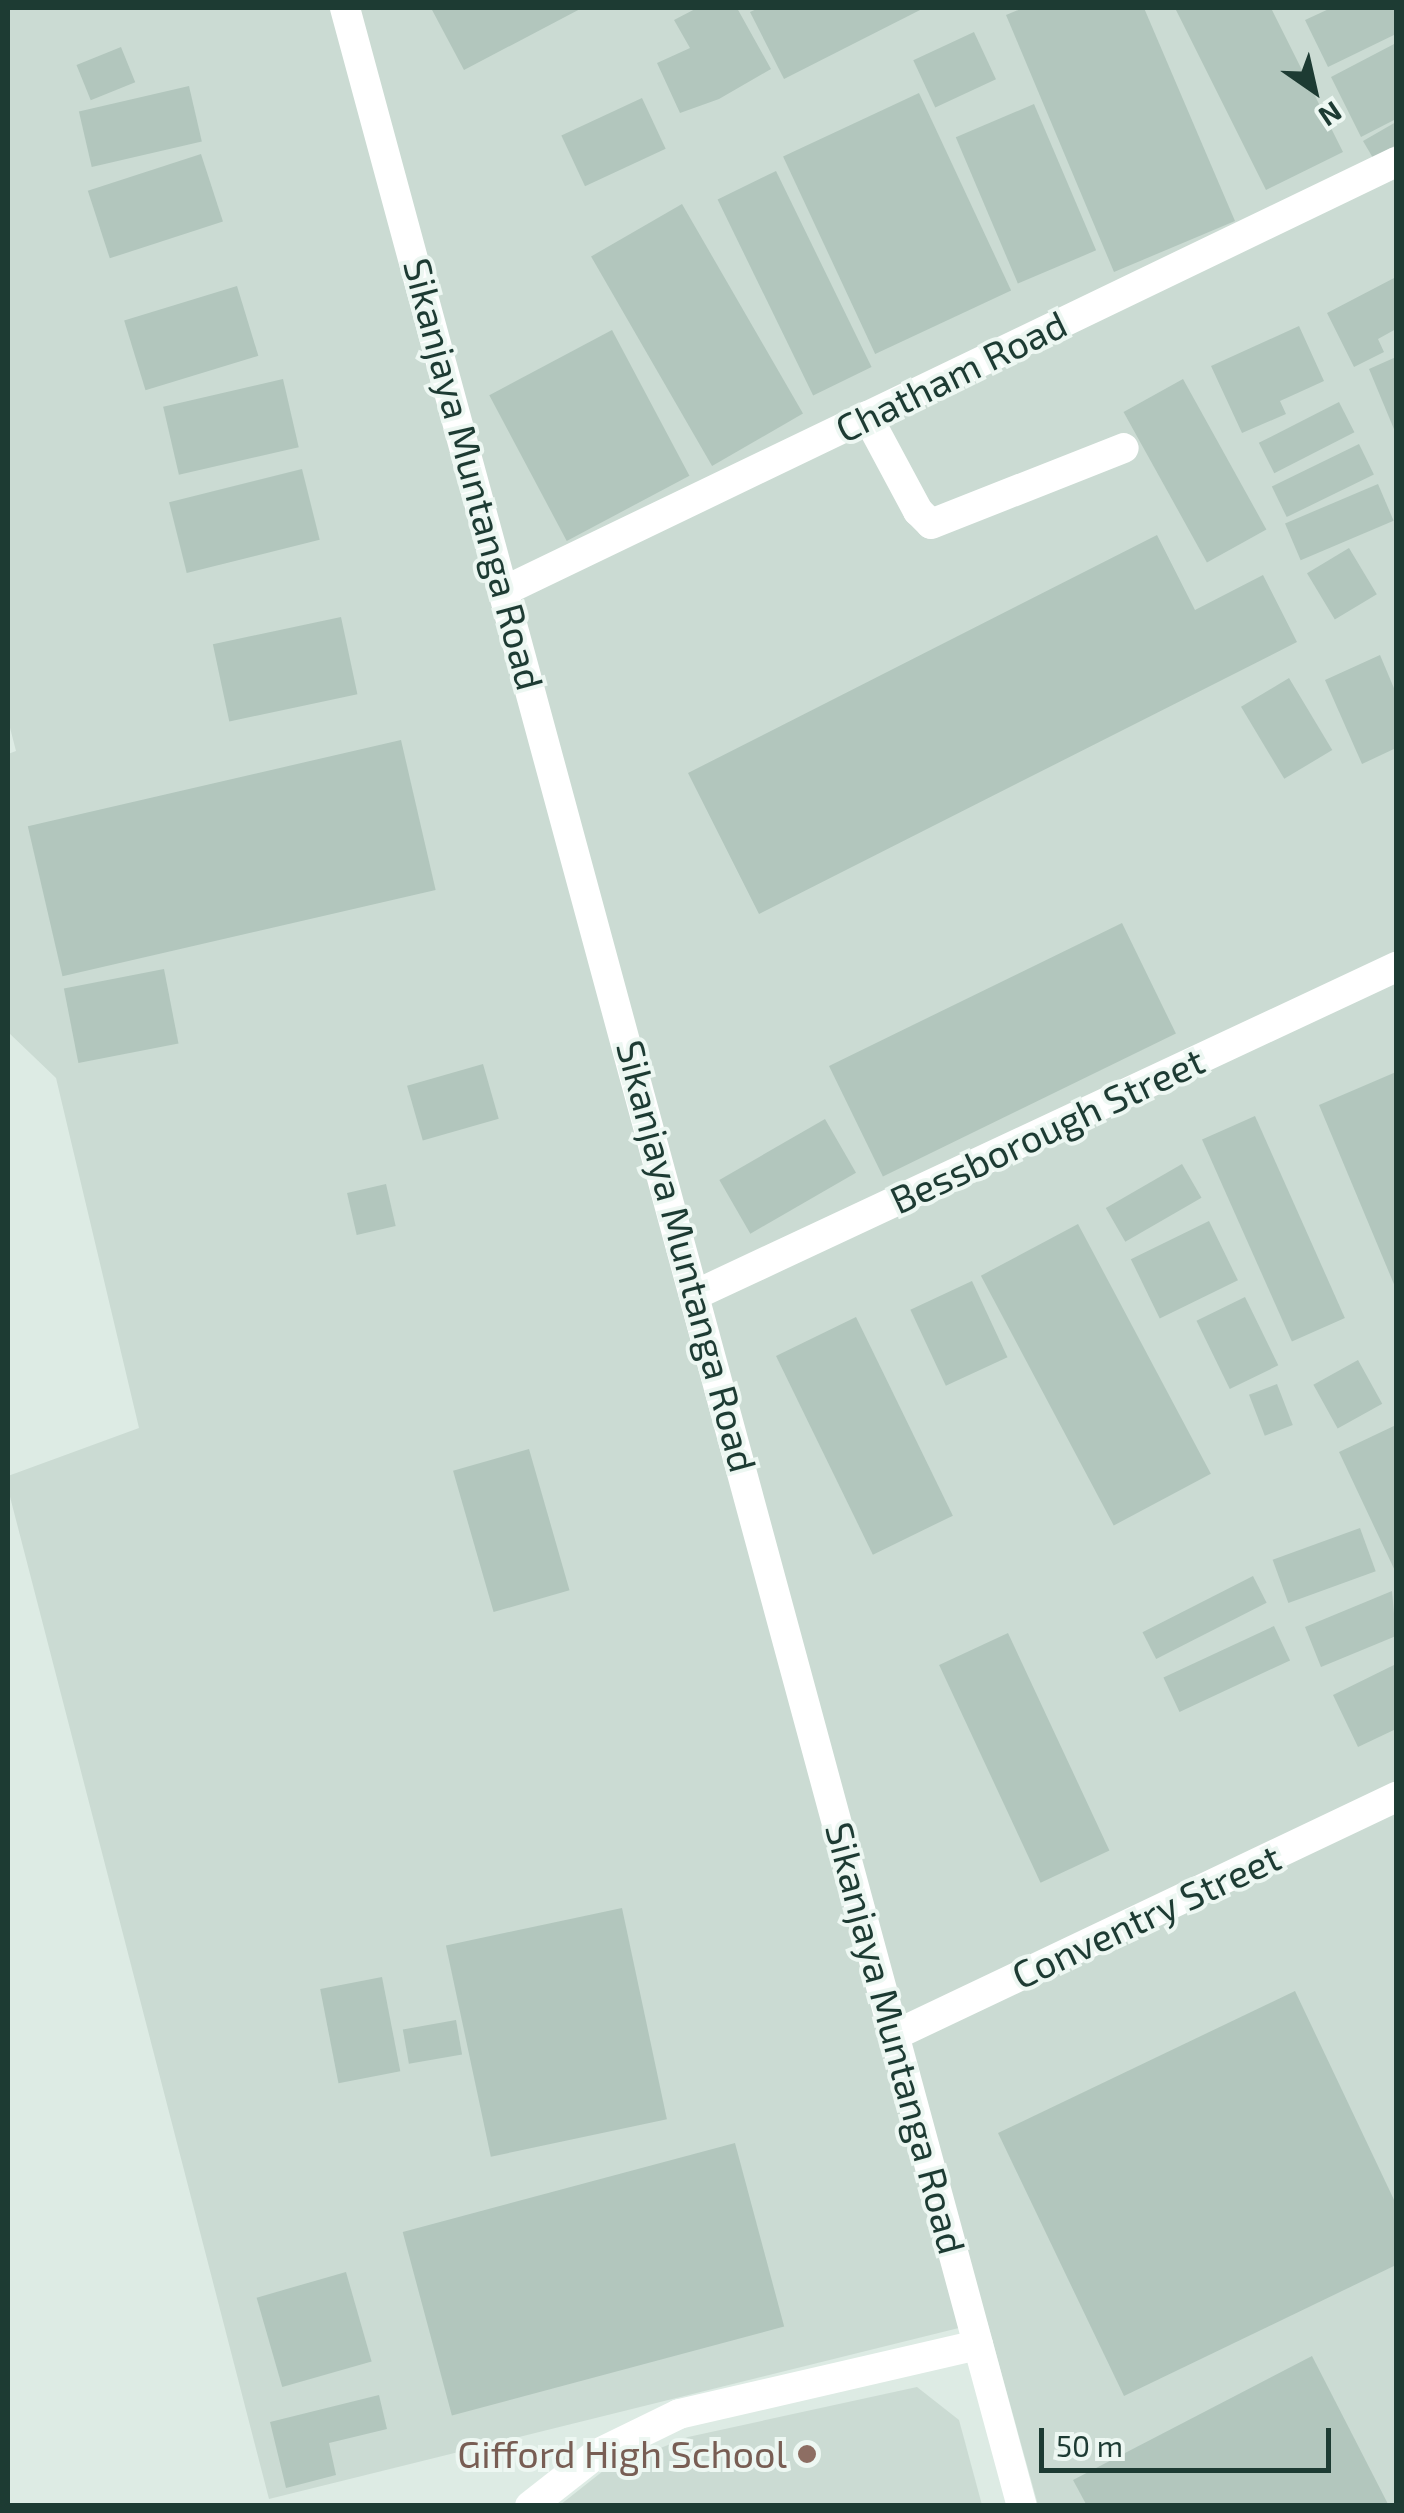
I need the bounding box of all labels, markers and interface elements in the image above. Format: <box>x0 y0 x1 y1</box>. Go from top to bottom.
north arrow <box>1264 40 1364 140</box>
text: N <box>1313 95 1349 135</box>
street label: Sikanjaya Muntanga Road <box>394 253 554 695</box>
street label: Chatham Road <box>828 300 1074 452</box>
street label: Sikanjaya Muntanga Road <box>607 1035 767 1477</box>
street label: Bessborough Street <box>883 1037 1211 1223</box>
street label: Sikanjaya Muntanga Road <box>816 1817 976 2259</box>
street label: Conventry Street <box>1004 1834 1288 1998</box>
scale bar <box>1044 2408 1336 2470</box>
text: 50 m <box>1056 2427 1123 2463</box>
place label: Gifford High School <box>457 2431 787 2477</box>
marker: Gifford High School <box>796 2443 818 2465</box>

